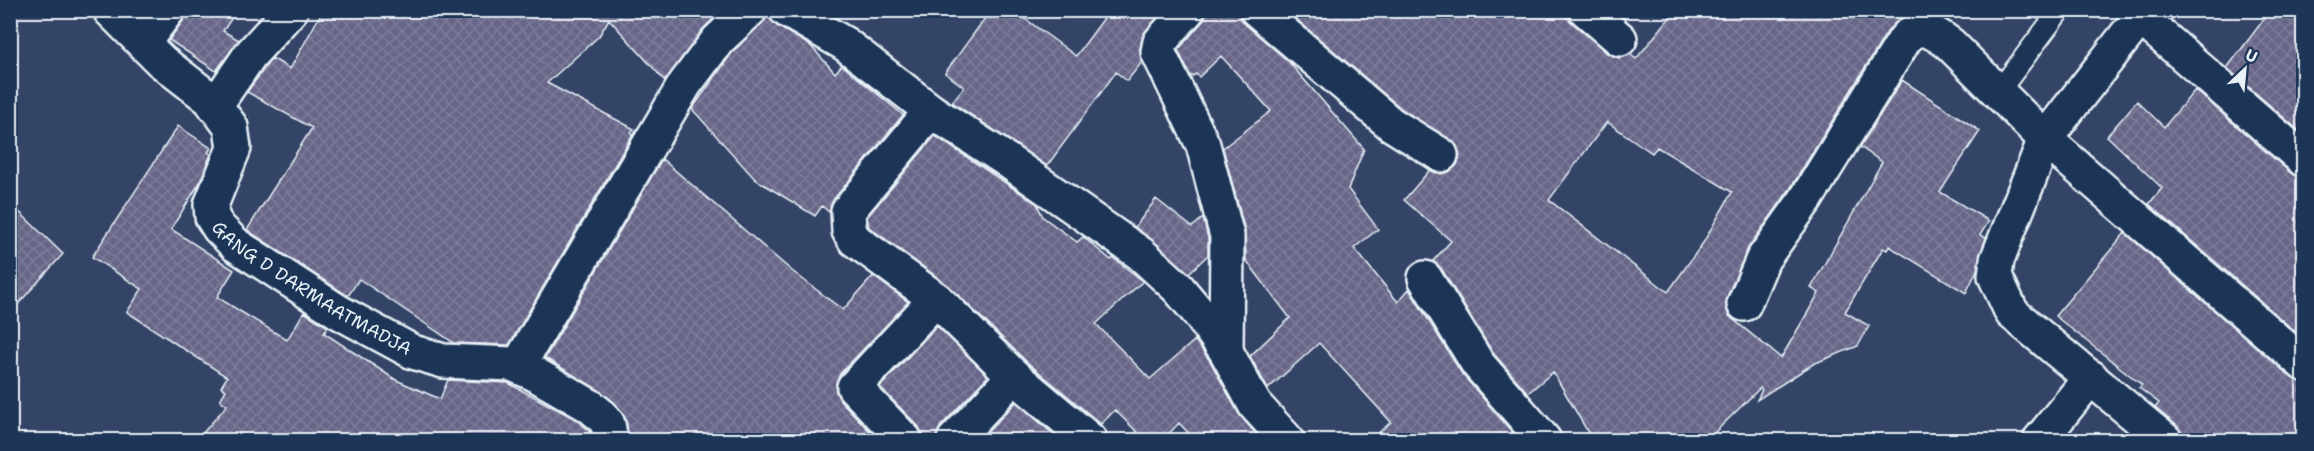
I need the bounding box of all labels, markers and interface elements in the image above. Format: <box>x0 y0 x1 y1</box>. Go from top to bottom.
north arrow <box>2215 39 2275 99</box>
text: U <box>2242 44 2261 68</box>
street label: GANG D DARMAATMADJA <box>207 216 416 361</box>

